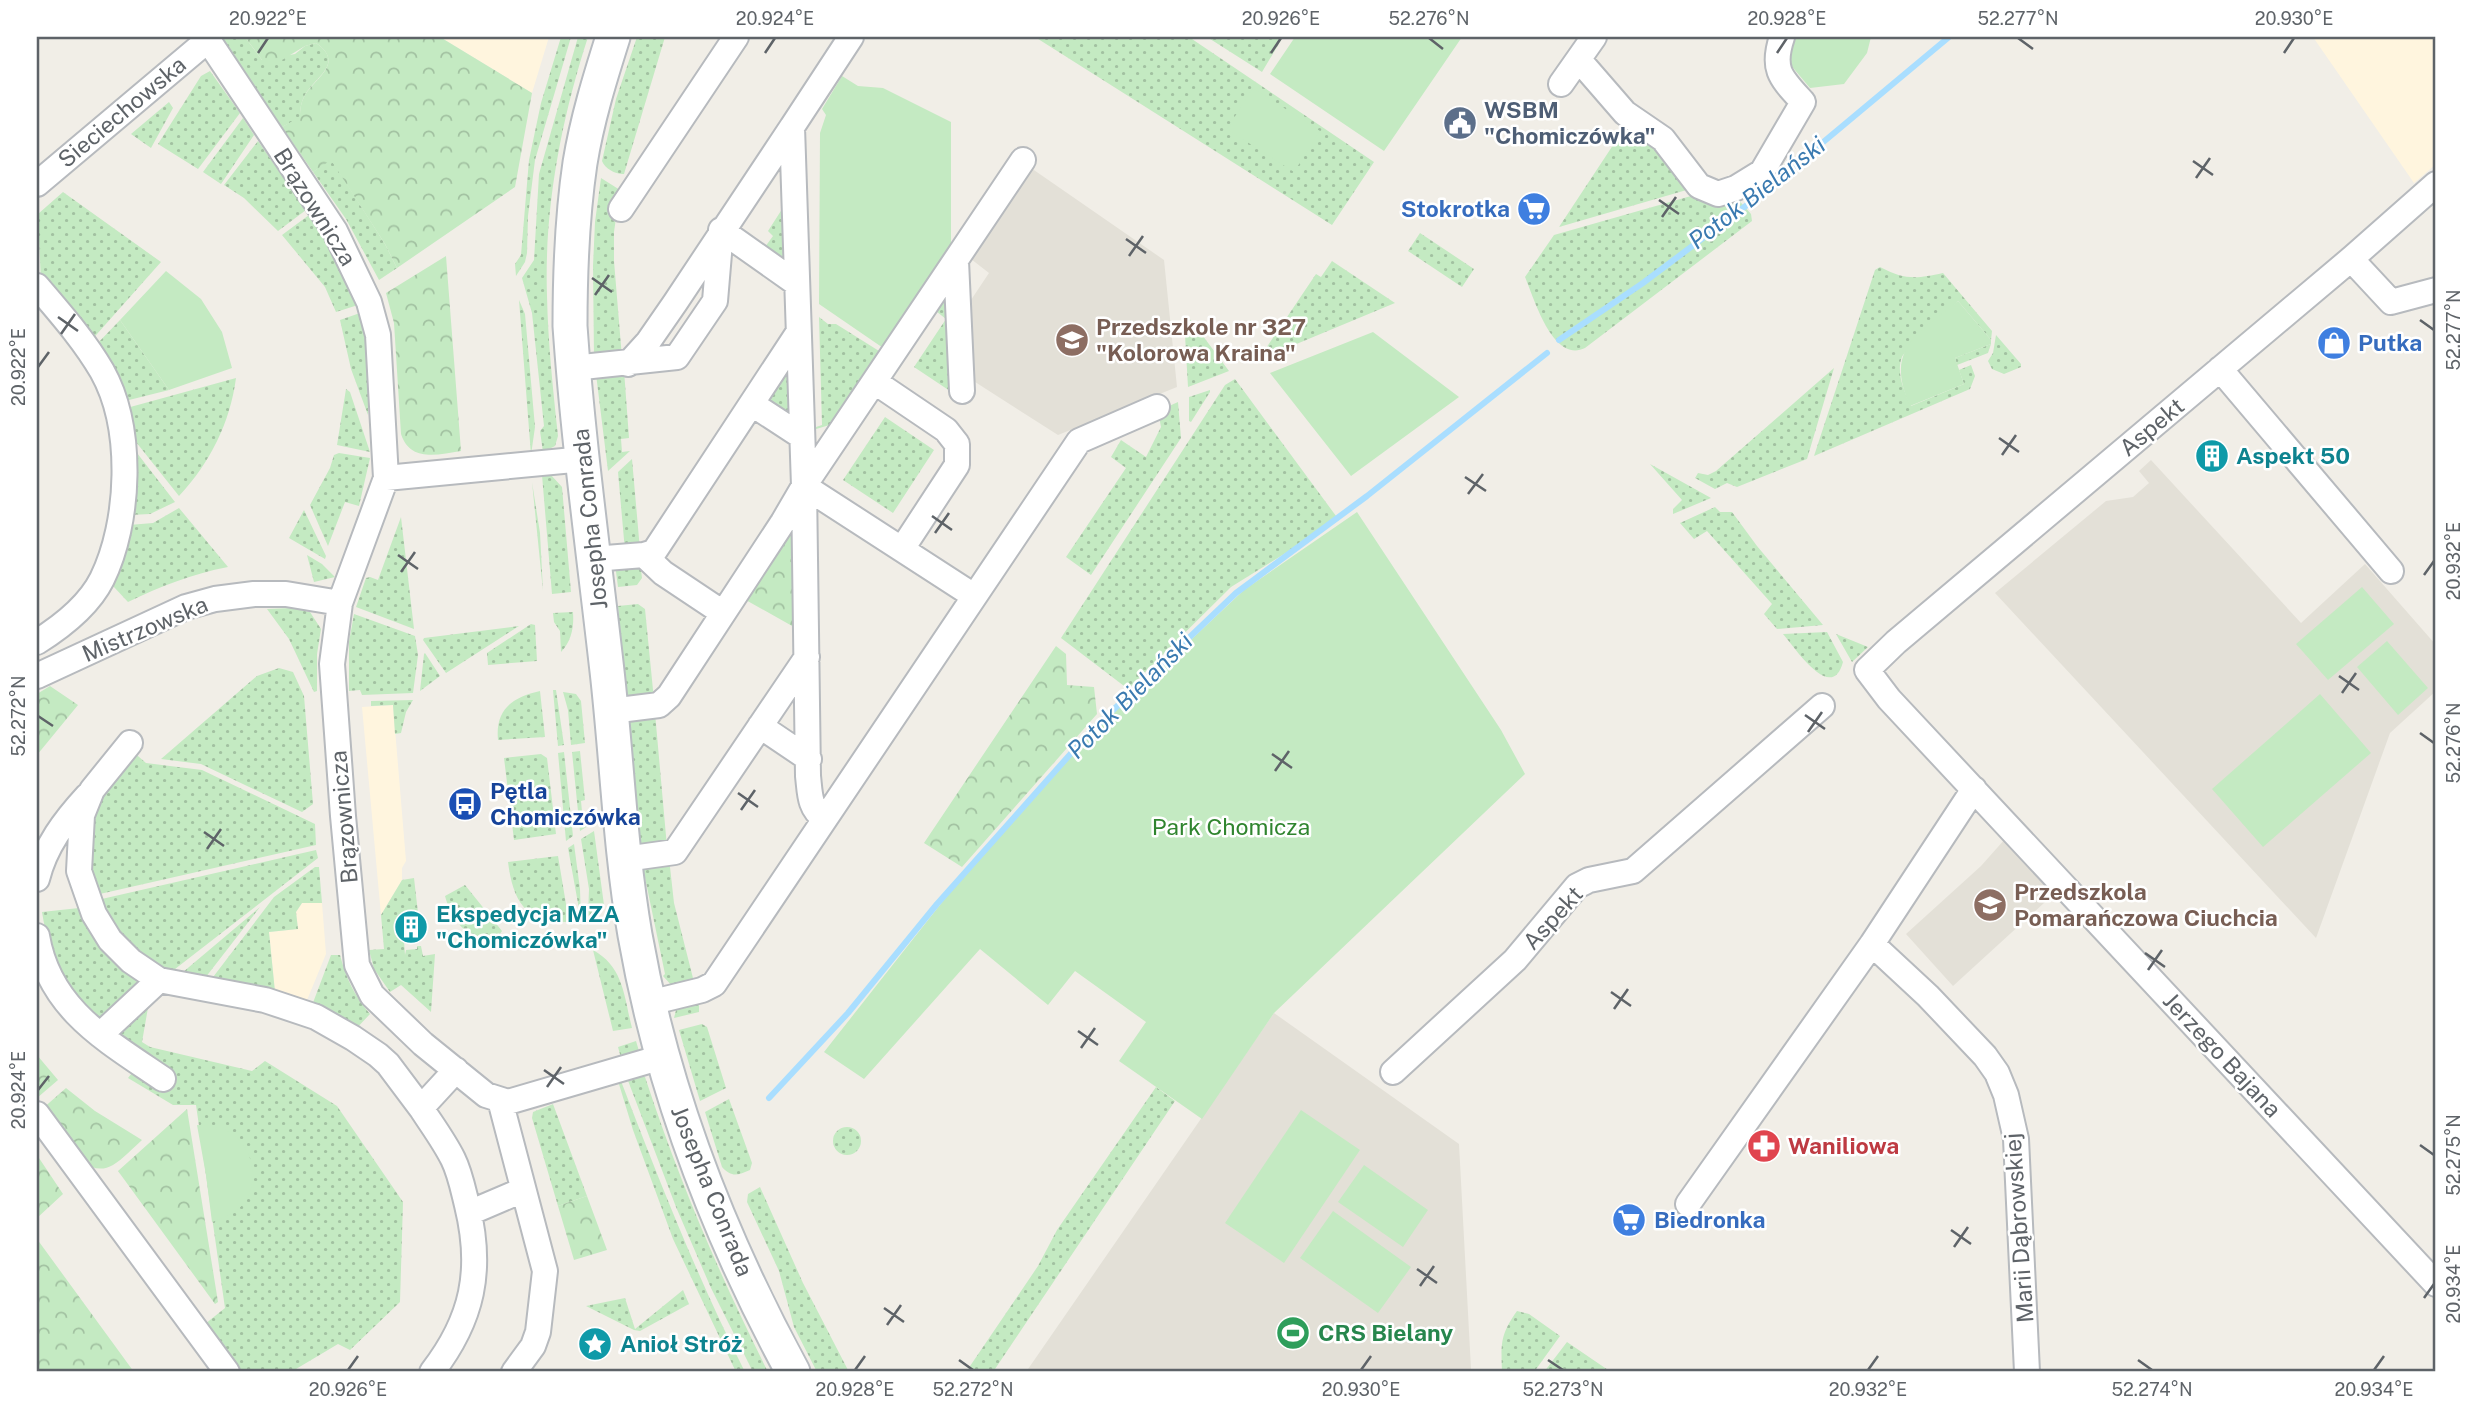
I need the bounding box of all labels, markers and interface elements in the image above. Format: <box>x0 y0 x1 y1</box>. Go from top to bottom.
text: 20.922°E <box>229 8 307 29</box>
text: 20.924°E <box>736 8 814 29</box>
text: 20.926°E <box>1242 8 1320 29</box>
text: 52.276°N <box>1389 8 1469 29</box>
text: 20.928°E <box>1748 8 1826 29</box>
text: 52.277°N <box>1977 8 2059 29</box>
text: 20.930°E <box>2255 8 2333 29</box>
street label: Sieciechowska <box>52 50 191 173</box>
place label: WSBM "Chomiczówka" <box>1484 96 1656 149</box>
public building icon: WSBM "Chomiczówka" <box>1441 104 1479 142</box>
water label: Potok Bielański <box>1683 130 1830 254</box>
street label: Brązownicza <box>269 143 362 271</box>
supermarket icon: Stokrotka <box>1515 190 1553 228</box>
place label: Stokrotka <box>1401 195 1510 222</box>
text: 52.277°N <box>2443 289 2464 371</box>
place label: Przedszkole nr 327 "Kolorowa Kraina" <box>1096 313 1306 366</box>
school or university icon: Przedszkole nr 327 "Kolorowa Kraina" <box>1053 321 1091 359</box>
shop icon: Putka <box>2315 324 2353 362</box>
text: 20.922°E <box>8 328 29 406</box>
place label: Putka <box>2358 329 2422 356</box>
street label: Aspekt <box>2114 392 2189 461</box>
street label: Josepha Conrada <box>567 427 612 611</box>
building icon: Aspekt 50 <box>2193 437 2231 475</box>
place label: Aspekt 50 <box>2236 442 2350 469</box>
text: 20.932°E <box>2443 522 2464 600</box>
street label: Mistrzowska <box>78 590 212 667</box>
water label: Potok Bielański <box>1061 627 1198 764</box>
text: 52.272°N <box>8 676 29 756</box>
text: 52.276°N <box>2443 703 2464 783</box>
street label: Brązownicza <box>324 749 363 885</box>
place label: Pętla Chomiczówka <box>490 777 641 830</box>
bus stop icon: Pętla Chomiczówka <box>446 785 484 823</box>
park label: Park Chomicza <box>1152 813 1310 840</box>
place label: Przedszkola Pomarańczowa Ciuchcia <box>2014 878 2278 931</box>
street label: Aspekt <box>1517 880 1588 955</box>
school or university icon: Przedszkola Pomarańczowa Ciuchcia <box>1971 886 2009 924</box>
place label: Ekspedycja MZA "Chomiczówka" <box>436 900 620 953</box>
building icon: Ekspedycja MZA "Chomiczówka" <box>392 908 430 946</box>
street label: Jerzego Bajana <box>2158 987 2287 1122</box>
text: 20.924°E <box>8 1051 29 1129</box>
street label: Josepha Conrada <box>666 1102 759 1280</box>
text: 52.275°N <box>2443 1114 2464 1196</box>
pharmacy icon: Waniliowa <box>1745 1127 1783 1165</box>
place label: Waniliowa <box>1788 1132 1899 1159</box>
street label: Marii Dąbrowskiej <box>1998 1132 2039 1324</box>
supermarket icon: Biedronka <box>1610 1201 1648 1239</box>
place label: Biedronka <box>1654 1206 1766 1233</box>
text: 20.934°E <box>2443 1244 2464 1324</box>
sports icon: CRS Bielany <box>1274 1314 1312 1352</box>
place label: CRS Bielany <box>1318 1319 1453 1346</box>
place icon: Anioł Stróż <box>576 1325 614 1363</box>
place label: Anioł Stróż <box>620 1330 742 1357</box>
text: 20.926°E <box>309 1379 387 1400</box>
text: 20.928°E <box>816 1379 894 1400</box>
text: 52.272°N <box>933 1379 1013 1400</box>
text: 20.930°E <box>1322 1379 1400 1400</box>
text: 52.273°N <box>1522 1379 1604 1400</box>
text: 20.932°E <box>1829 1379 1907 1400</box>
text: 52.274°N <box>2112 1379 2192 1400</box>
text: 20.934°E <box>2334 1379 2414 1400</box>

